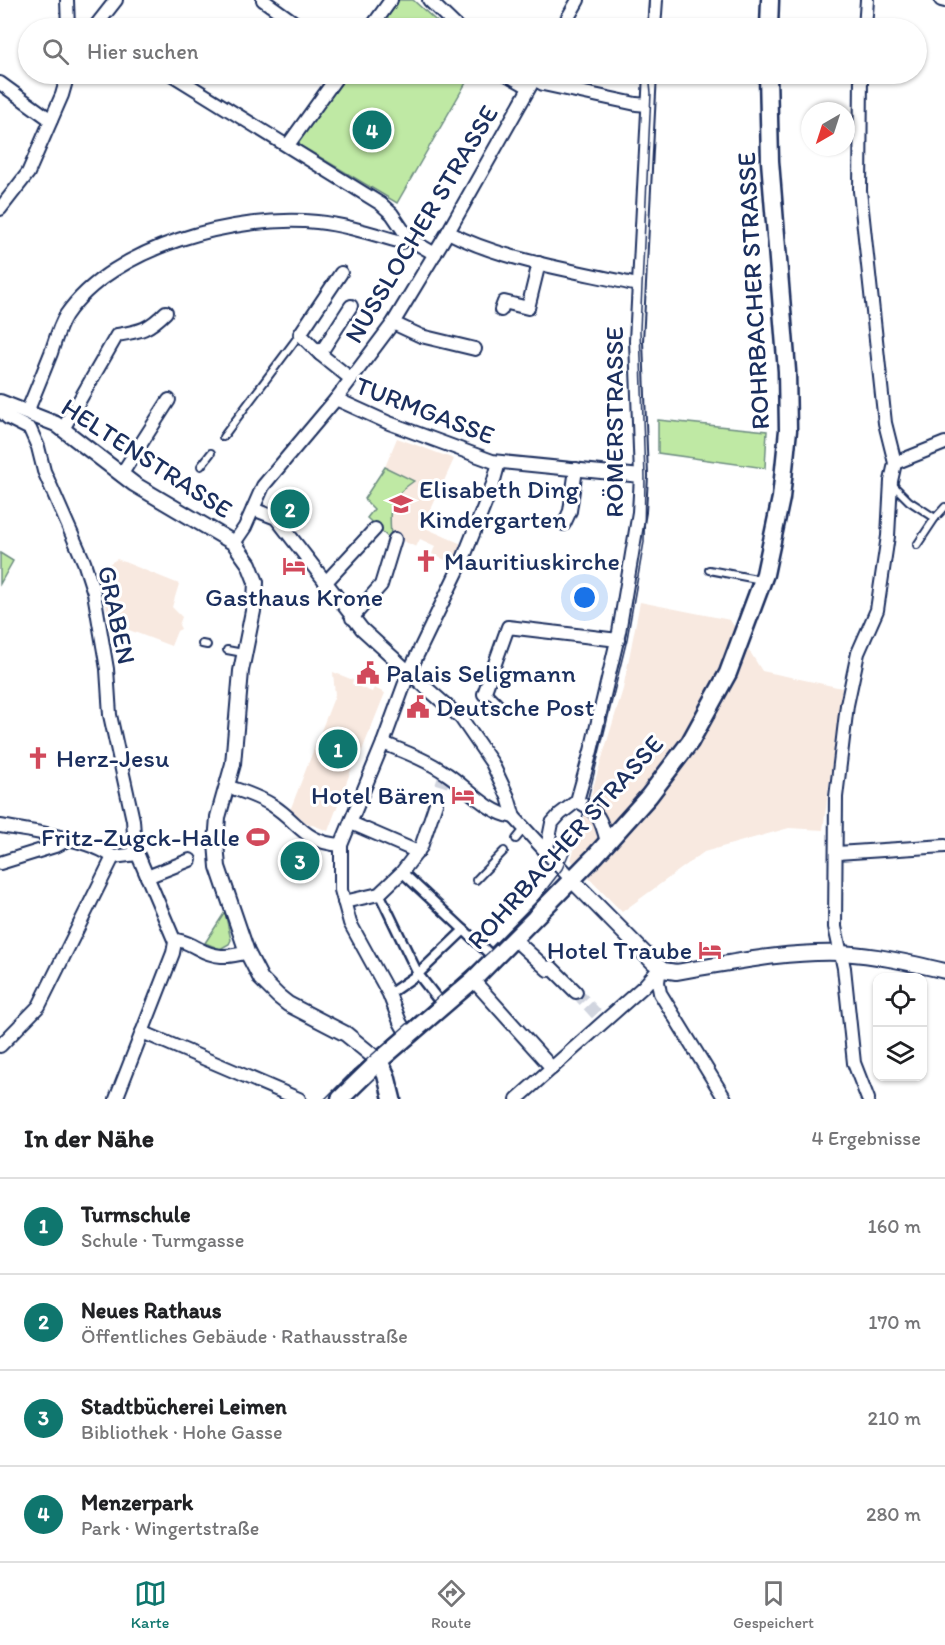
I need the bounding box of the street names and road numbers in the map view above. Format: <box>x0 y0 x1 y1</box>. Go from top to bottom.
street label: NUSSLOCHER STRASSE <box>337 99 505 349</box>
street label: ROHRBACHER STRASSE <box>730 151 776 431</box>
street label: RÖMERSTRASSE <box>598 326 630 518</box>
street label: TURMGASSE <box>351 369 499 451</box>
street label: HELTENSTRASSE <box>56 391 238 525</box>
street label: GRABEN <box>91 563 143 667</box>
street label: ROHRBACHER STRASSE <box>460 728 670 956</box>

